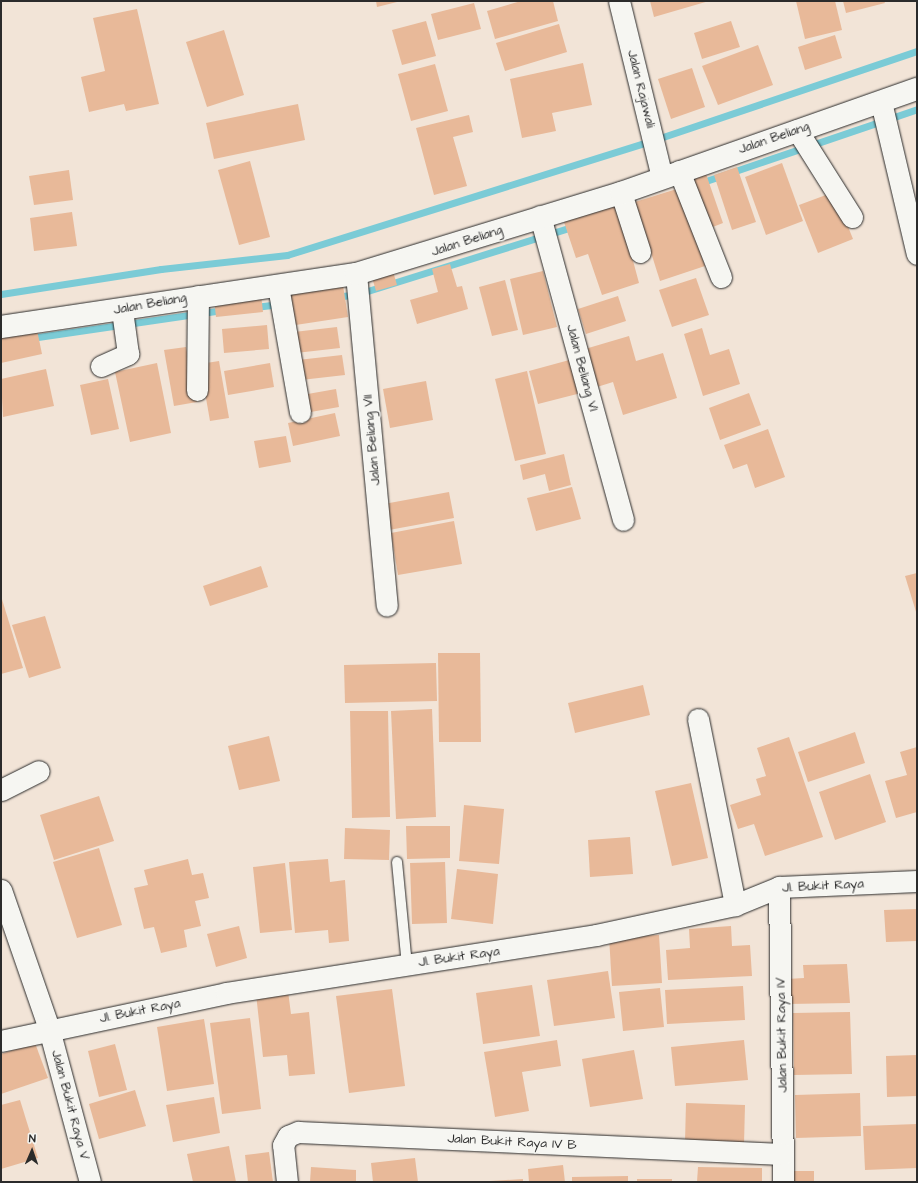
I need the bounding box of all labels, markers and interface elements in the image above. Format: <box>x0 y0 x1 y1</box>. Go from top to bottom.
street label: Jalan Rajawali <box>624 48 658 130</box>
street label: Jalan Beliang <box>736 119 812 157</box>
street label: Jalan Beliang <box>429 222 505 260</box>
street label: Jalan Beliang <box>112 290 188 318</box>
street label: Jalan Beliang VI <box>563 323 601 413</box>
street label: Jalan Beliang VII <box>360 394 384 486</box>
street label: Jl. Bukit Raya <box>782 876 864 896</box>
street label: Jl. Bukit Raya <box>417 944 501 970</box>
street label: Jalan Bukit Raya IV <box>773 977 791 1093</box>
street label: Jl. Bukit Raya <box>98 996 182 1026</box>
street label: Jalan Bukit Raya V <box>48 1048 92 1162</box>
north arrow <box>12 1131 52 1171</box>
text: N <box>29 1131 36 1146</box>
street label: Jalan Bukit Raya IV B <box>447 1131 577 1153</box>

